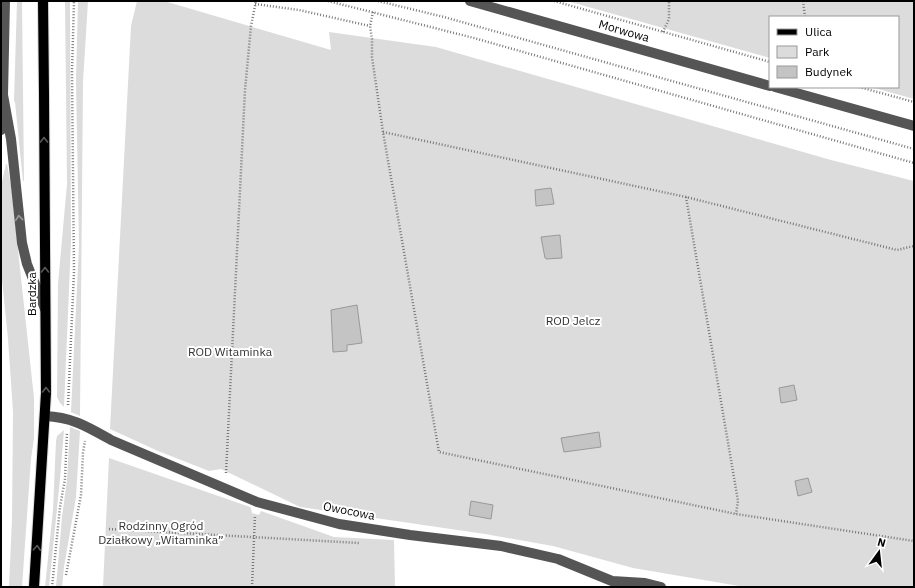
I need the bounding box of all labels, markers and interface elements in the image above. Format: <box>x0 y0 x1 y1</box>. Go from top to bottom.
street label: Morwowa <box>597 16 652 45</box>
legend <box>769 16 899 88</box>
text: Ulica <box>805 24 832 39</box>
text: Park <box>805 44 830 59</box>
text: Budynek <box>805 64 853 79</box>
one-way arrow <box>40 137 48 143</box>
one-way arrow <box>15 215 24 221</box>
one-way arrow <box>40 267 49 273</box>
street label: Bardzka <box>24 272 39 316</box>
park label: ROD Jelcz <box>546 313 601 328</box>
park label: ROD Witaminka <box>188 344 273 359</box>
one-way arrow <box>42 387 50 393</box>
street label: Owocowa <box>322 498 377 523</box>
park label: Rodzinny Ogród Działkowy „Witaminka” <box>98 518 224 547</box>
north arrow <box>859 532 899 572</box>
text: N <box>876 535 887 550</box>
one-way arrow <box>33 545 42 551</box>

